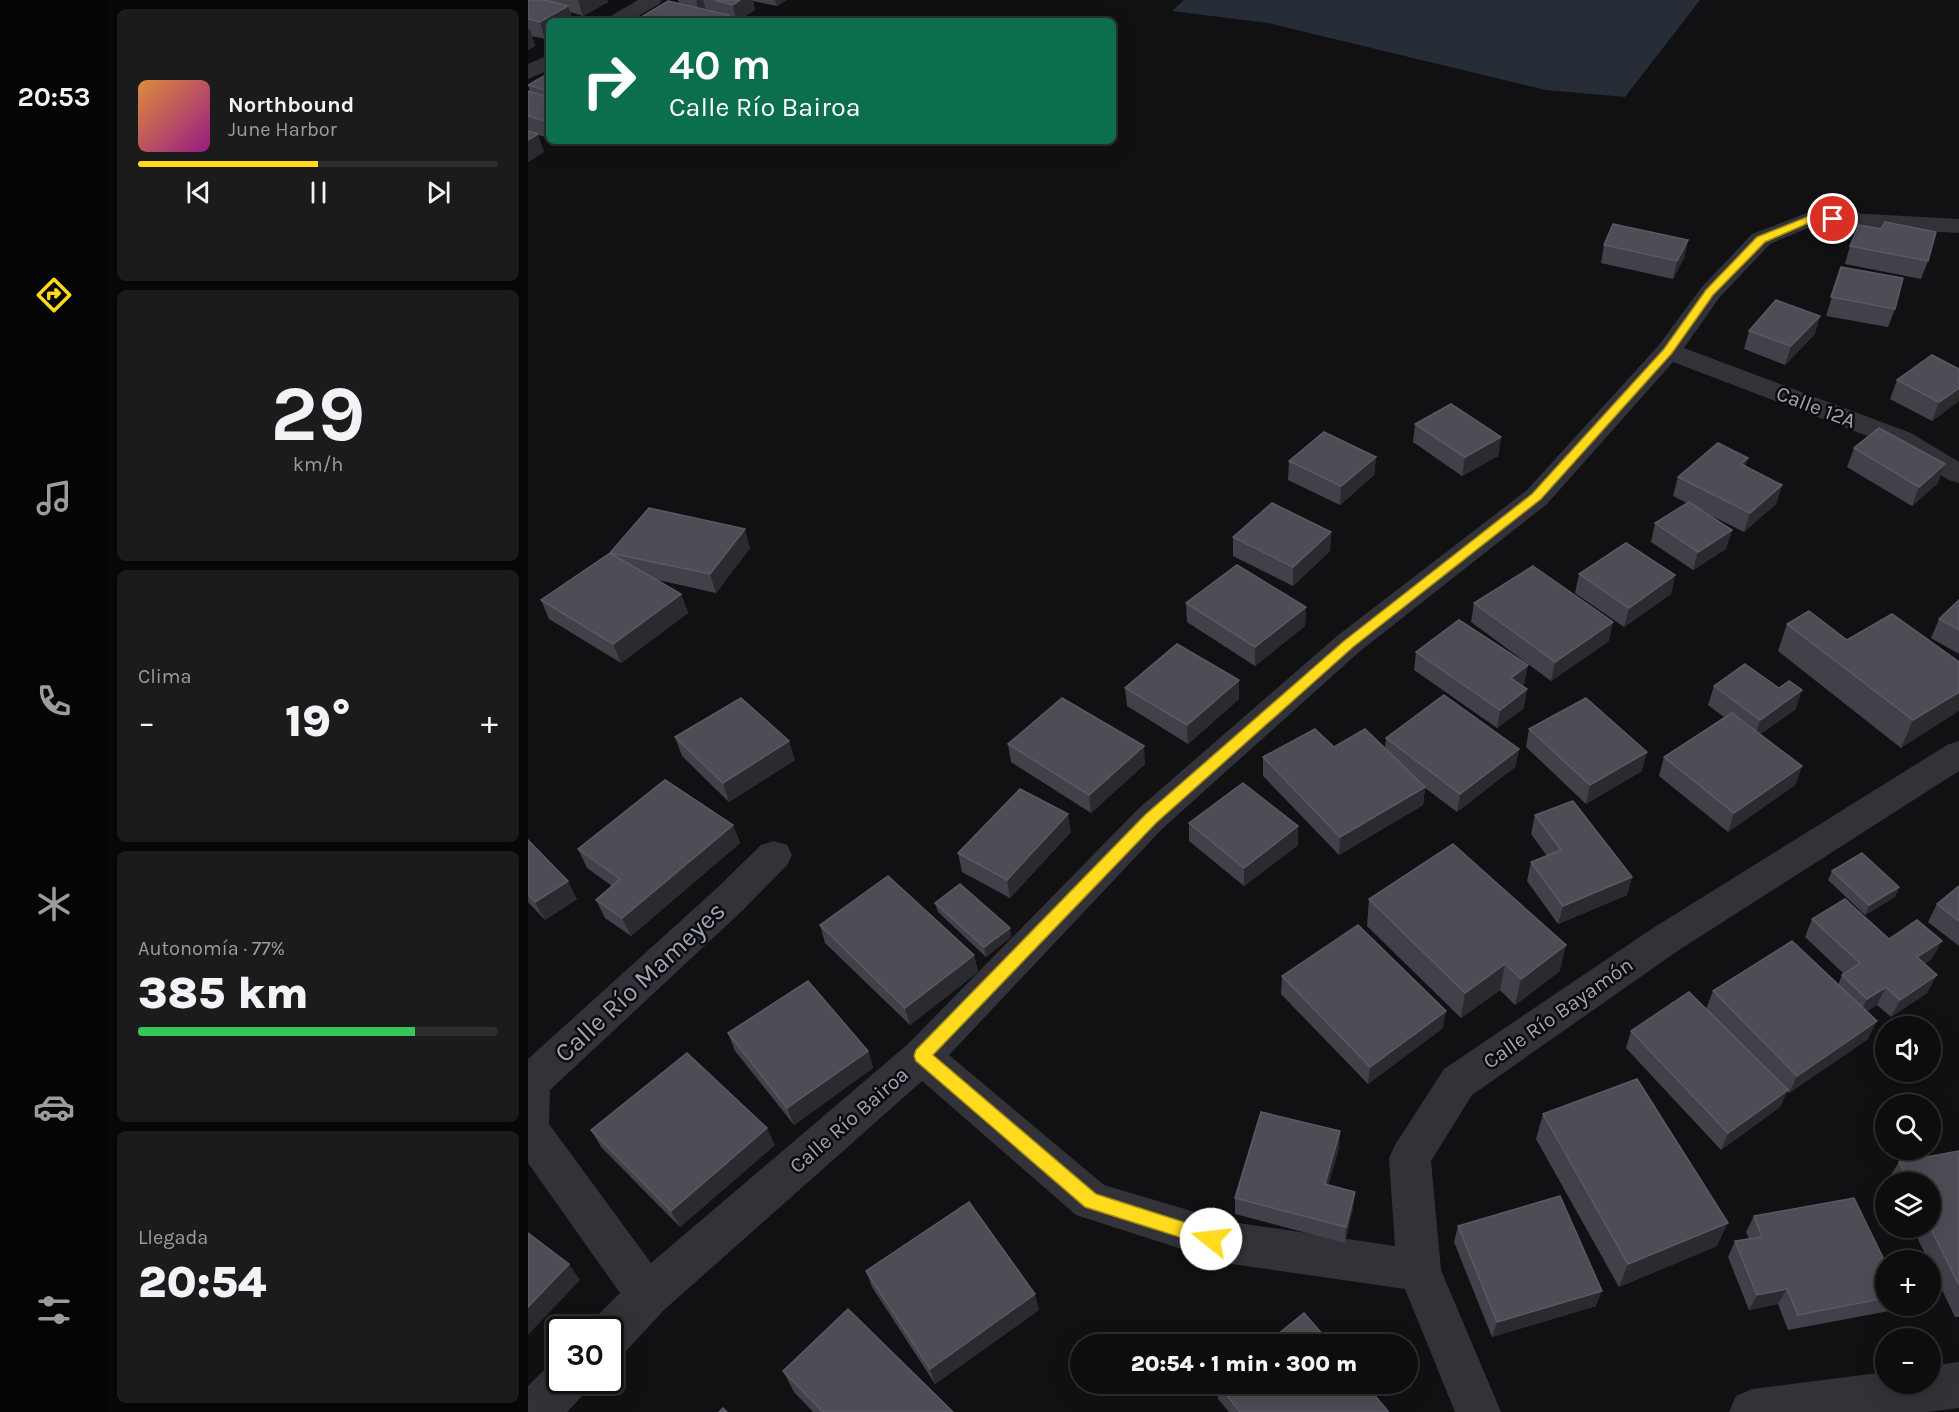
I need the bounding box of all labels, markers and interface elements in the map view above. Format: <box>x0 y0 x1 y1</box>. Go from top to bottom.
text: 40 m <box>669 40 771 90</box>
icon: right <box>570 42 648 120</box>
text: 20:53 <box>17 81 91 113</box>
text: Calle Río Bairoa <box>669 91 861 123</box>
text: Northbound <box>228 92 354 118</box>
text: June Harbor <box>228 118 337 141</box>
icon: previous <box>182 176 215 209</box>
icon: pause <box>302 176 335 209</box>
icon: next <box>422 176 455 209</box>
pin <box>1807 193 1858 244</box>
icon: arrive <box>1816 202 1849 235</box>
icon: directions <box>33 274 75 316</box>
text: 29 <box>271 368 365 460</box>
street label: Calle 12A <box>1773 381 1859 433</box>
text: km/h <box>293 453 343 476</box>
icon: music <box>33 477 75 519</box>
text: Clima <box>138 665 192 688</box>
icon: phone <box>33 680 75 722</box>
text: 19° <box>285 695 351 747</box>
text: − <box>138 703 155 741</box>
text: + <box>481 703 498 741</box>
icon: climate <box>33 883 75 925</box>
street label: Calle Río Mameyes <box>548 895 732 1069</box>
text: Autonomía · 77% <box>138 937 285 960</box>
street label: Calle Río Bayamón <box>1479 952 1637 1074</box>
text: 385 km <box>138 967 309 1019</box>
map controls <box>1875 1016 1941 1394</box>
button: sound <box>1875 1016 1941 1082</box>
street label: Calle Río Bairoa <box>785 1062 913 1178</box>
icon: car <box>33 1086 75 1128</box>
button: search <box>1875 1094 1941 1160</box>
button: layers <box>1875 1172 1941 1238</box>
position arrow <box>1179 1207 1243 1271</box>
text: Llegada <box>138 1226 208 1249</box>
button: + <box>1875 1250 1941 1316</box>
text: 20:54 <box>138 1256 266 1308</box>
icon: filters <box>33 1289 75 1331</box>
speed limit sign: 30 <box>546 1316 624 1394</box>
button: − <box>1875 1328 1941 1394</box>
text: 20:54 · 1 min · 300 m <box>1131 1351 1357 1377</box>

